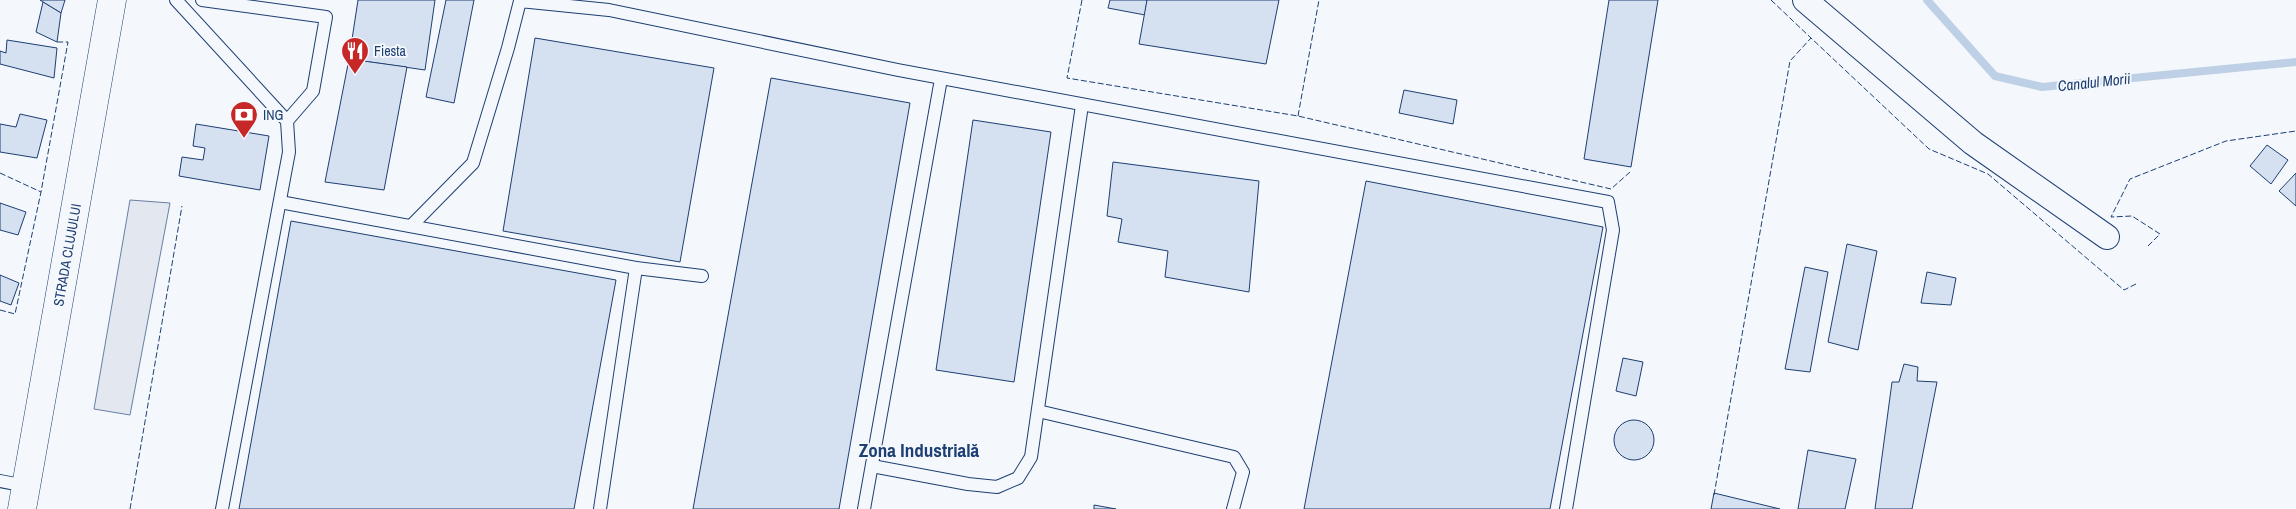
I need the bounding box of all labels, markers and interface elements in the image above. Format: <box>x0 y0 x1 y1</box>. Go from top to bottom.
restaurant icon: Fiesta <box>340 36 370 75</box>
place label: Fiesta <box>374 42 407 60</box>
water label: Canalul Morii <box>2057 68 2132 96</box>
bank icon: ING <box>229 100 259 139</box>
place label: ING <box>263 106 283 124</box>
street label: STRADA CLUJULUI <box>49 202 85 308</box>
district label: Zona Industrială <box>859 437 980 463</box>

